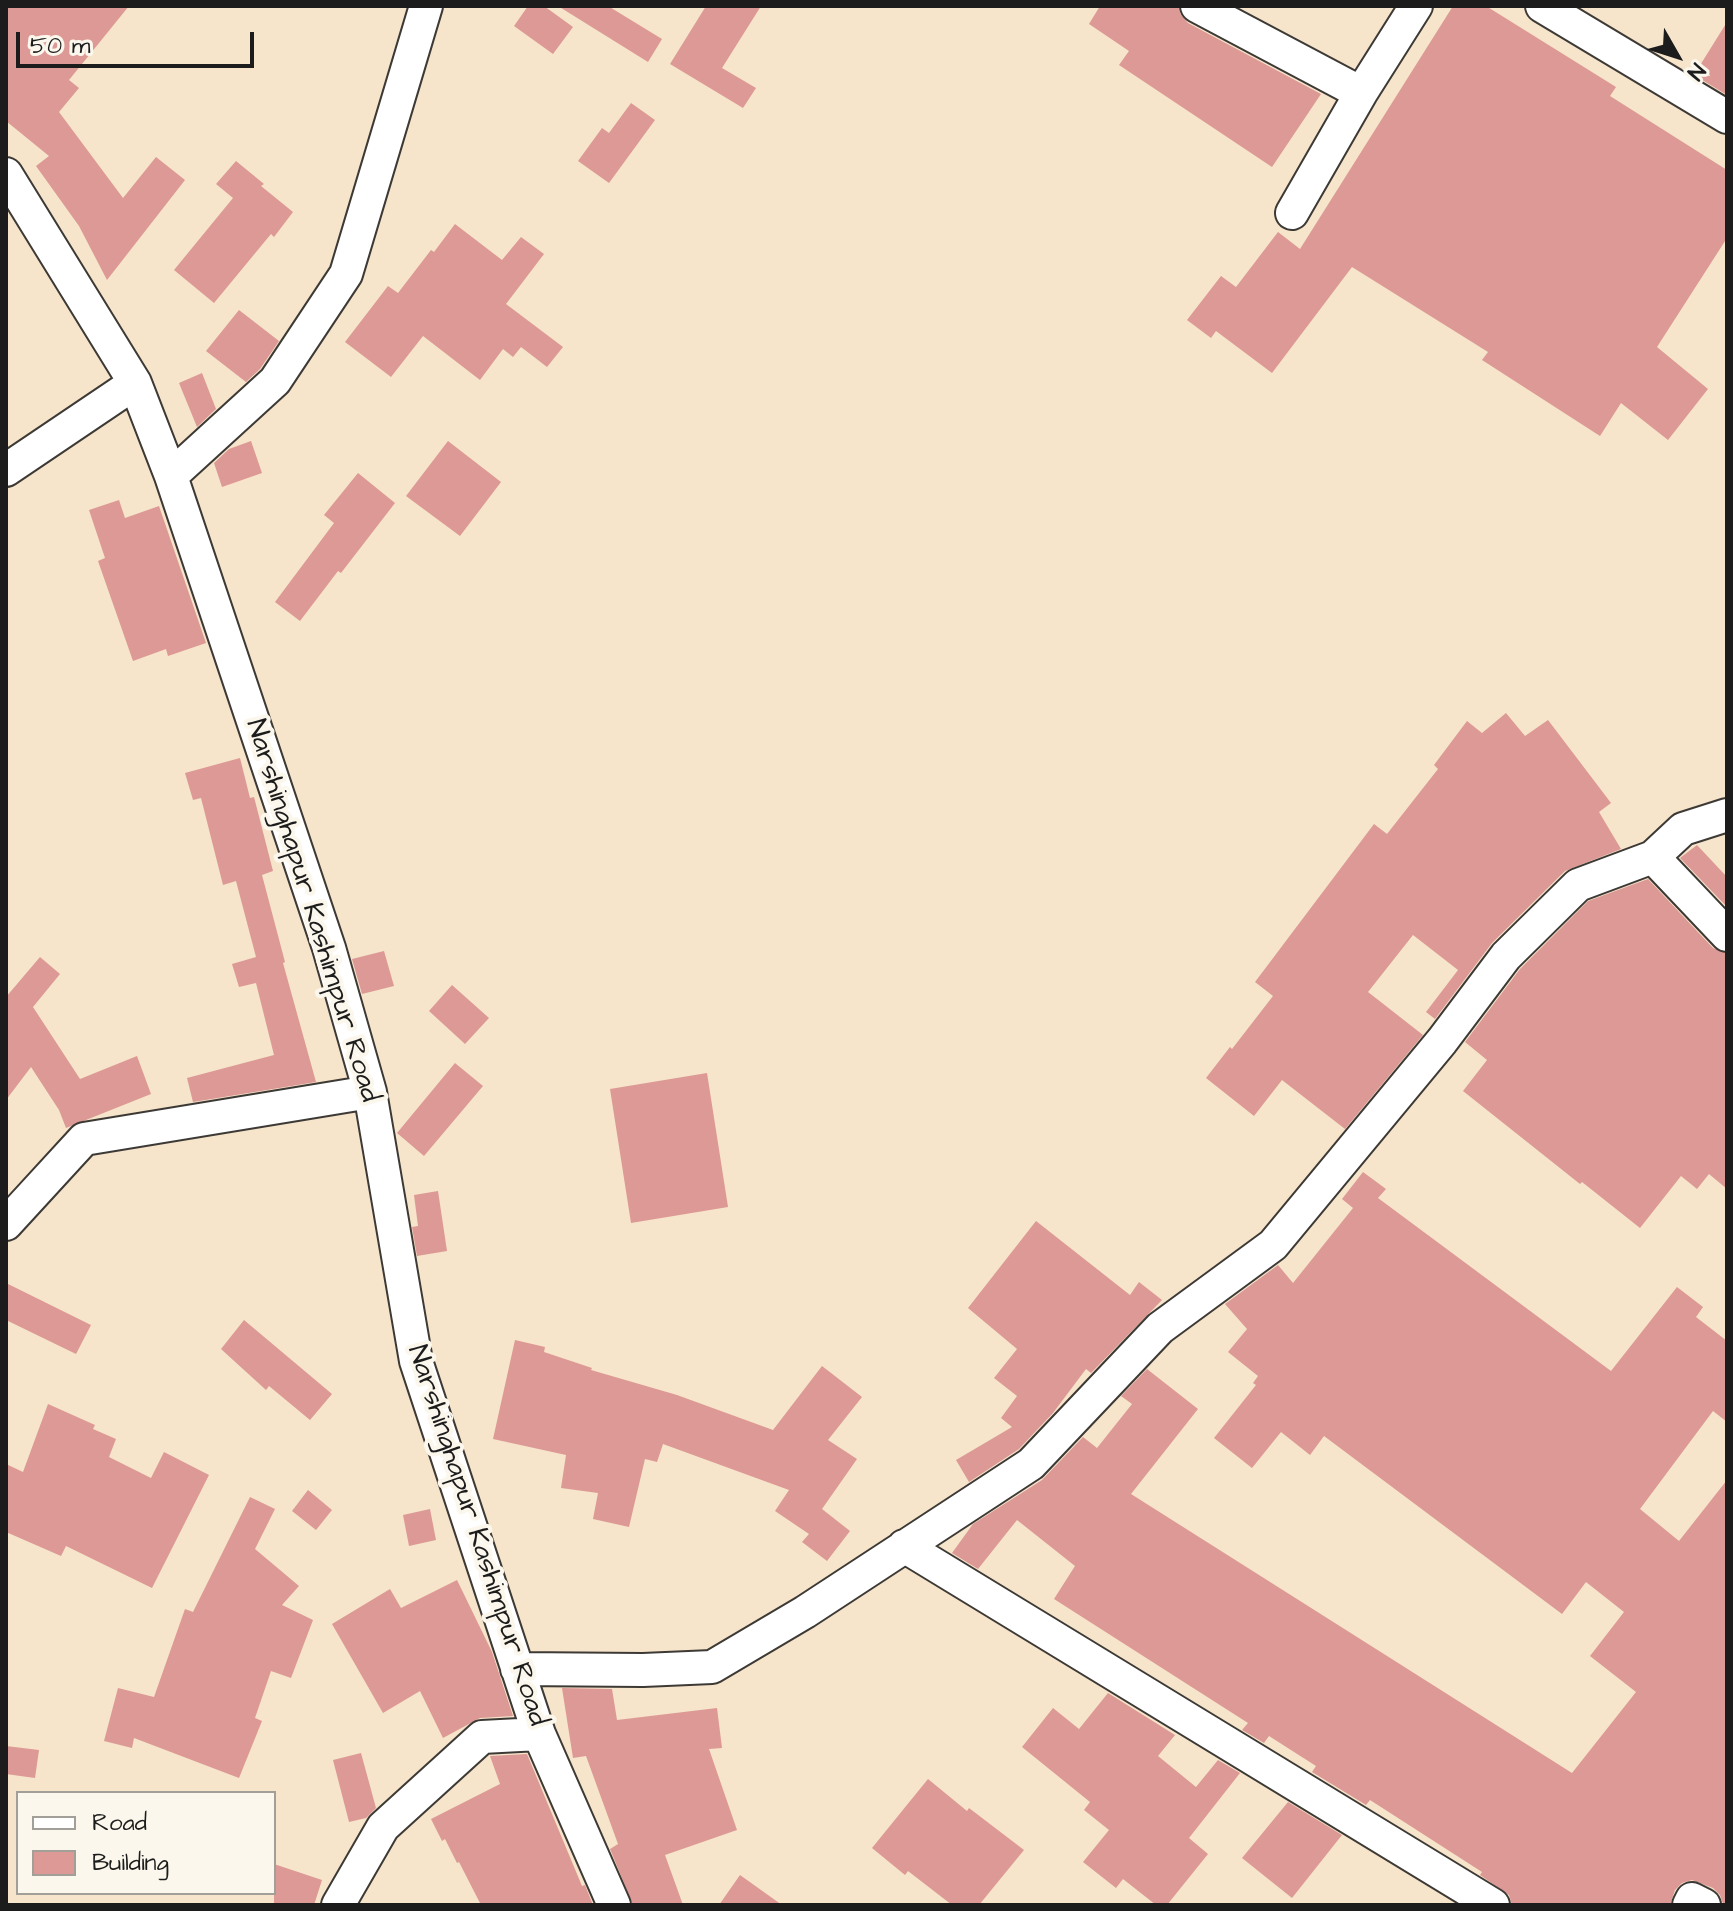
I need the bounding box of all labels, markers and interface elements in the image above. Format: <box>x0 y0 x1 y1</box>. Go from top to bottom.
scale bar <box>20 16 258 66</box>
north arrow <box>1637 16 1717 96</box>
text: 50 m <box>30 29 90 63</box>
text: N <box>1680 56 1712 87</box>
street label: Narshinghapur Kashimpur Road <box>237 716 385 1106</box>
street label: Narshinghapur Kashimpur Road <box>398 1341 554 1731</box>
legend <box>16 1791 276 1895</box>
text: Road <box>92 1806 147 1840</box>
text: Building <box>92 1846 169 1880</box>

